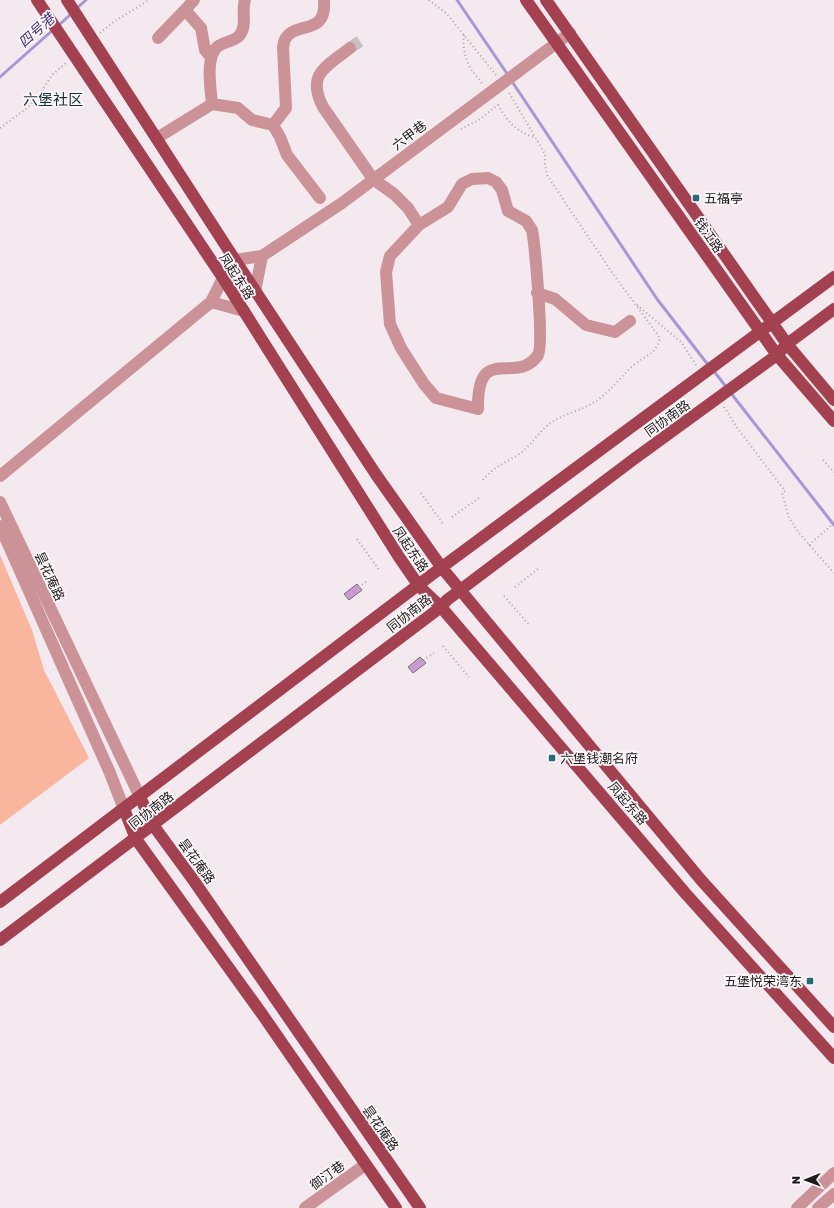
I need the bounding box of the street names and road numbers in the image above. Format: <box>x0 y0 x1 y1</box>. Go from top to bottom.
street label: 六甲巷 <box>389 117 429 153</box>
street label: 钱江路 <box>691 214 727 256</box>
street label: 凤起东路 <box>216 250 258 302</box>
street label: 同协南路 <box>641 396 693 440</box>
street label: 凤起东路 <box>390 523 432 575</box>
street label: 昙花庵路 <box>32 549 68 603</box>
street label: 同协南路 <box>384 591 434 635</box>
street label: 凤起东路 <box>605 778 651 828</box>
street label: 同协南路 <box>126 788 176 832</box>
street label: 昙花庵路 <box>175 835 219 887</box>
street label: 昙花庵路 <box>360 1102 402 1154</box>
street label: 御汀巷 <box>307 1157 347 1193</box>

